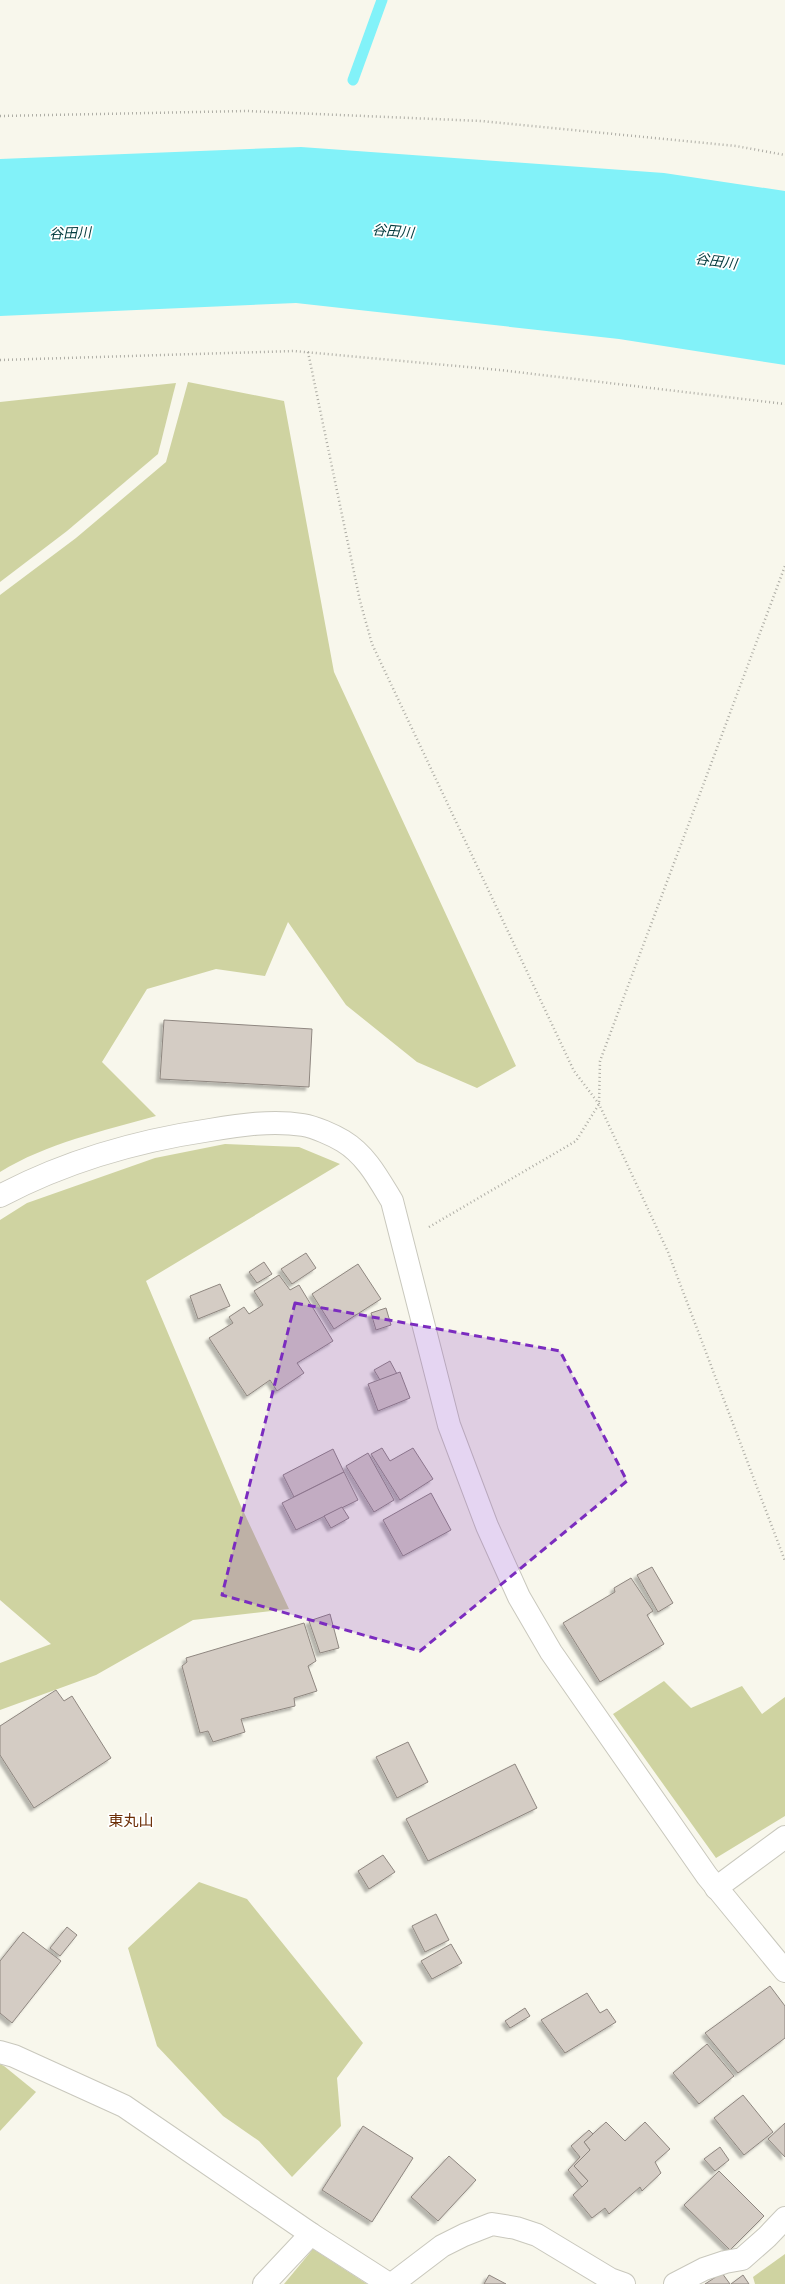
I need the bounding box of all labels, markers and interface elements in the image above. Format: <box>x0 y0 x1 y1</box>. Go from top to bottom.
water label: 谷田川 <box>371 221 417 241</box>
water label: 谷田川 <box>49 224 93 242</box>
water label: 谷田川 <box>694 250 740 272</box>
district label: 東丸山 <box>108 1812 154 1830</box>

